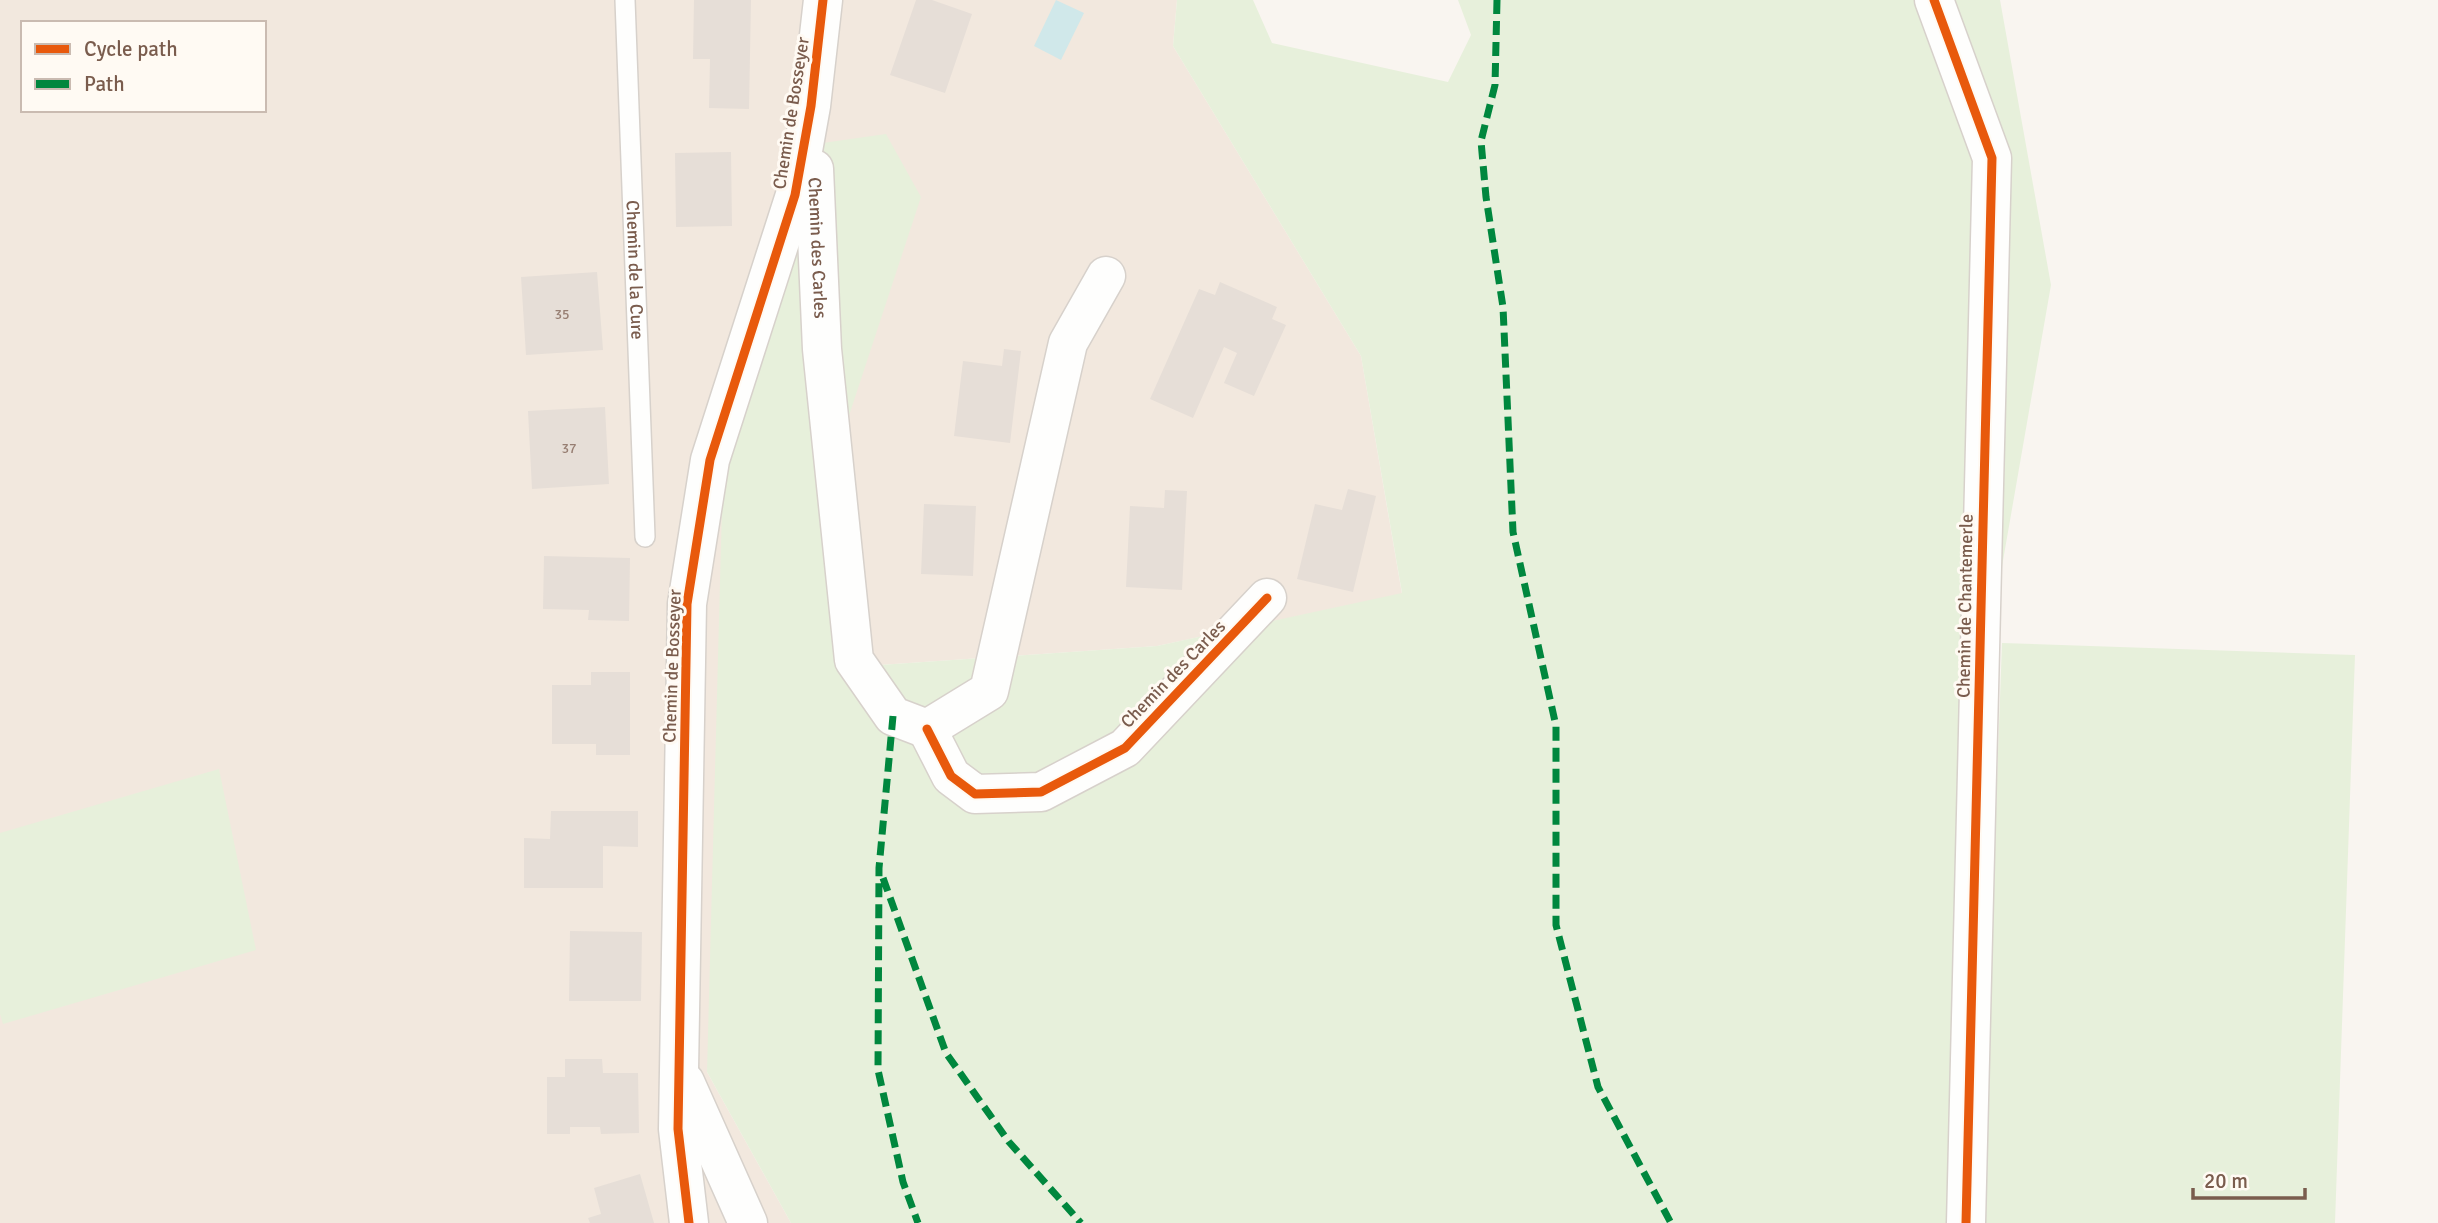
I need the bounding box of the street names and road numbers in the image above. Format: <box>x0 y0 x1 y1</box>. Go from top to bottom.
street label: Chemin de Bosseyer <box>768 35 814 191</box>
street label: Chemin des Carles <box>803 177 832 319</box>
street label: Chemin de la Cure <box>621 200 649 340</box>
street label: Chemin de Chantemerle <box>1952 514 1978 698</box>
street label: Chemin de Bosseyer <box>658 588 686 743</box>
street label: Chemin des Carles <box>1116 615 1230 733</box>

